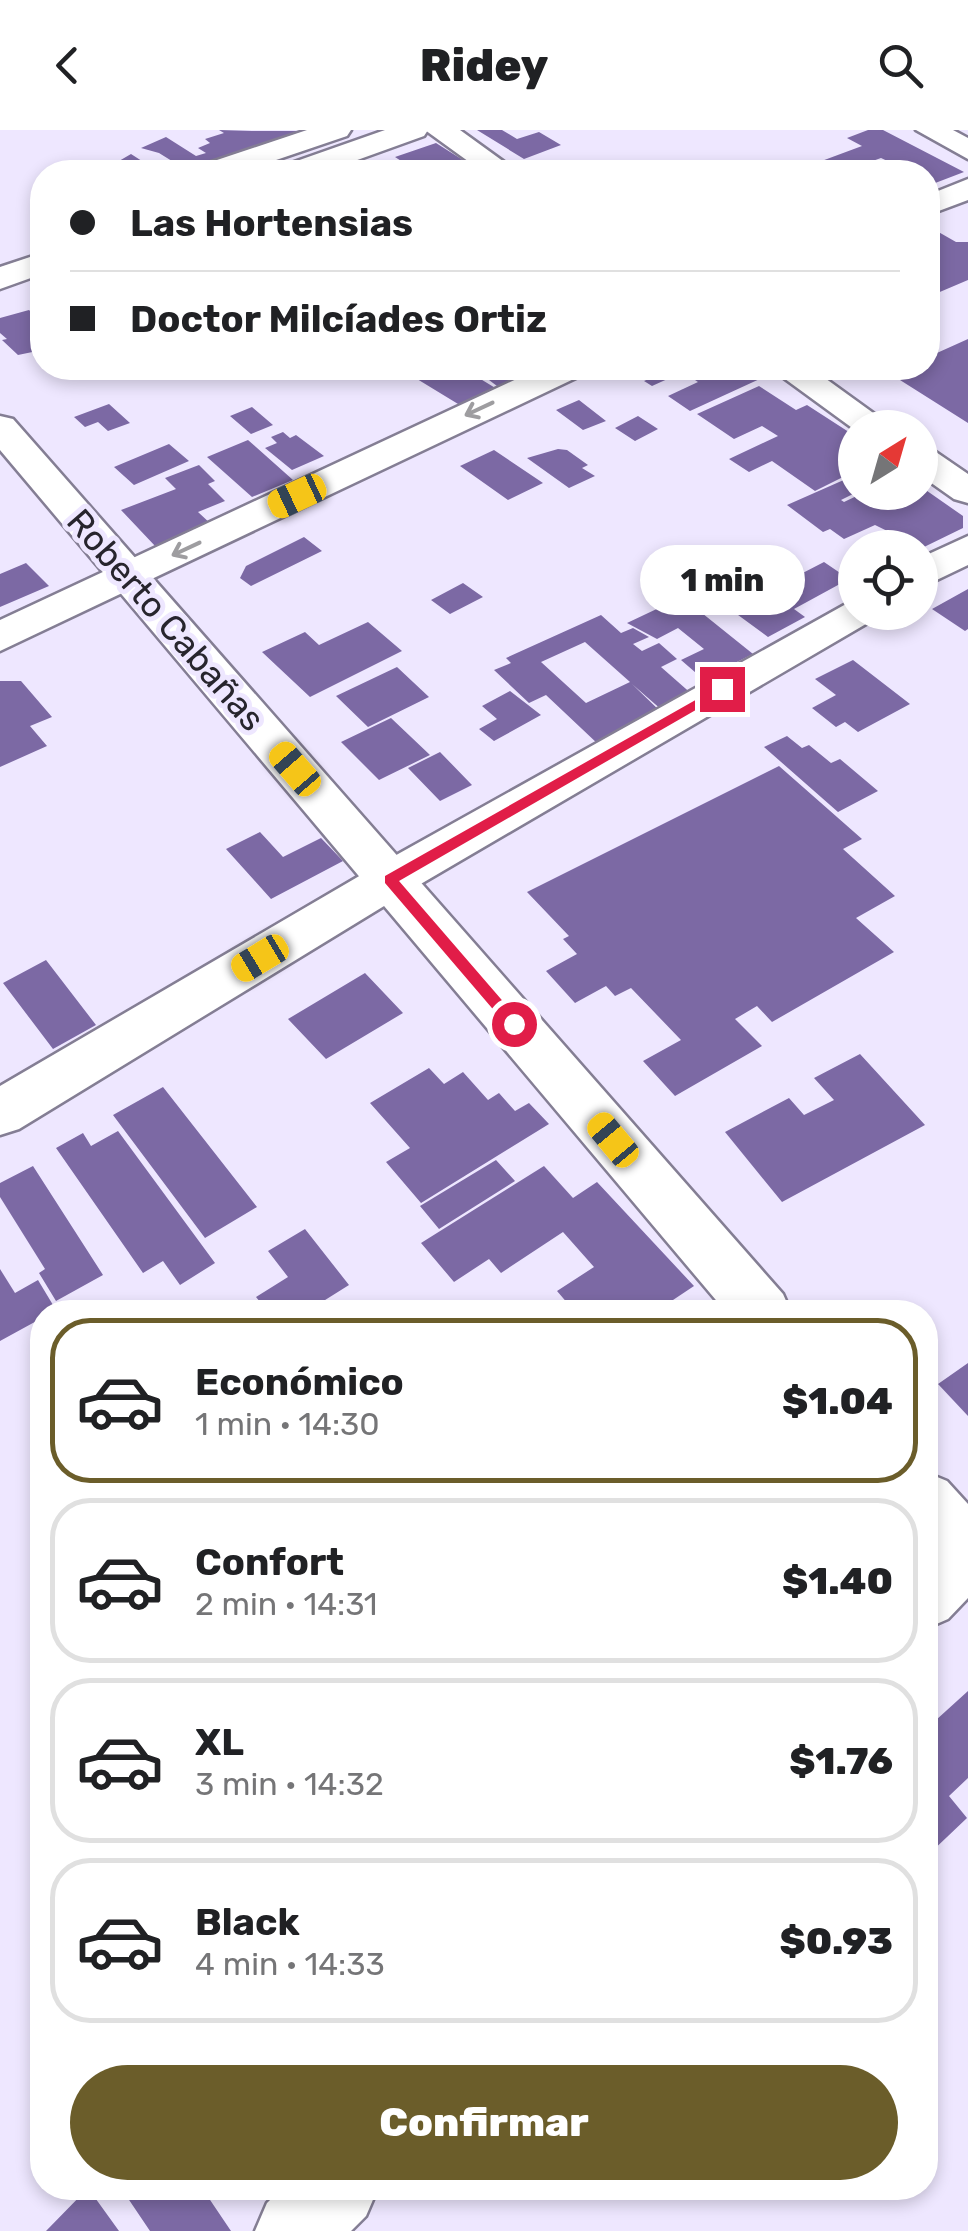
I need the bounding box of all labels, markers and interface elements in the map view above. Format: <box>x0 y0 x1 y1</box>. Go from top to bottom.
icon: back <box>40 38 95 93</box>
icon: search <box>873 38 928 93</box>
text: Ridey <box>420 39 548 92</box>
text: Las Hortensias <box>130 200 413 246</box>
text: Doctor Milcíades Ortiz <box>130 296 547 342</box>
one-way arrow <box>465 401 495 420</box>
north arrow <box>838 410 938 510</box>
map controls <box>838 410 938 630</box>
car <box>263 470 331 522</box>
street label: Roberto Cabañas <box>58 501 274 739</box>
button: locate <box>838 530 938 630</box>
one-way arrow <box>171 540 201 559</box>
callout: 1 min <box>640 544 804 614</box>
text: 1 min <box>681 561 764 599</box>
route end <box>700 667 745 712</box>
car <box>264 737 326 801</box>
car <box>227 930 293 986</box>
route start <box>492 1002 537 1047</box>
car <box>582 1107 644 1173</box>
icon: car <box>75 1356 165 1446</box>
text: Económico <box>195 1359 404 1405</box>
text: $1.04 <box>782 1378 893 1424</box>
text: 1 min · 14:30 <box>195 1405 380 1443</box>
icon: car <box>75 1536 165 1626</box>
text: Confort <box>195 1539 344 1585</box>
text: $1.40 <box>782 1558 893 1604</box>
text: 2 min · 14:31 <box>195 1585 378 1623</box>
icon: car <box>75 1716 165 1806</box>
text: XL <box>195 1719 244 1765</box>
text: $1.76 <box>789 1738 893 1784</box>
text: 3 min · 14:32 <box>195 1765 384 1803</box>
icon: car <box>75 1896 165 1986</box>
text: Black <box>195 1899 300 1945</box>
text: $0.93 <box>780 1918 893 1964</box>
text: 4 min · 14:33 <box>195 1945 385 1983</box>
button: Confirmar <box>70 2065 898 2180</box>

